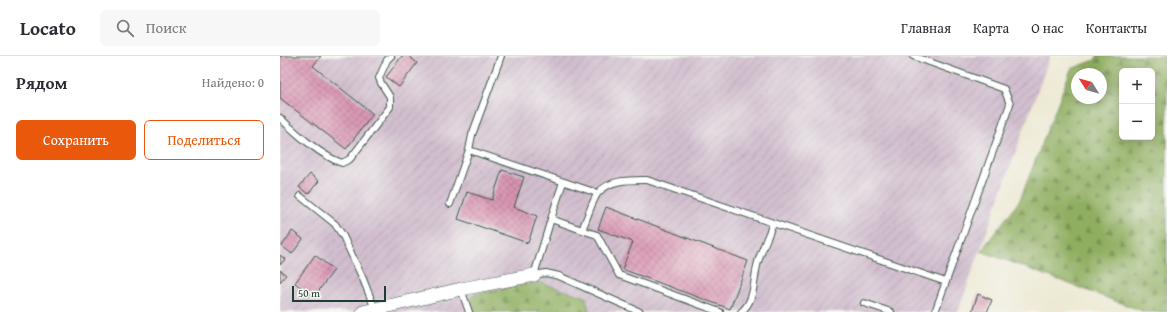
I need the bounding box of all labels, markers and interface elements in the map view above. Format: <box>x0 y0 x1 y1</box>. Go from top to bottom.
search box <box>100 10 380 46</box>
text: Locato <box>20 14 76 42</box>
icon: search <box>114 17 136 39</box>
text: Поиск <box>146 17 187 38</box>
text: Главная <box>901 18 951 38</box>
text: Карта <box>973 18 1009 38</box>
text: О нас <box>1031 18 1064 38</box>
text: Контакты <box>1086 18 1147 38</box>
north arrow <box>1071 68 1107 104</box>
map controls <box>1119 68 1155 140</box>
button: + <box>1119 68 1155 104</box>
text: Рядом <box>16 70 67 95</box>
text: Найдено: 0 <box>202 73 264 92</box>
button: − <box>1119 104 1155 140</box>
button: Сохранить <box>16 120 136 160</box>
button: Поделиться <box>144 120 264 160</box>
scale bar <box>292 284 386 303</box>
text: 50 m <box>298 285 320 301</box>

